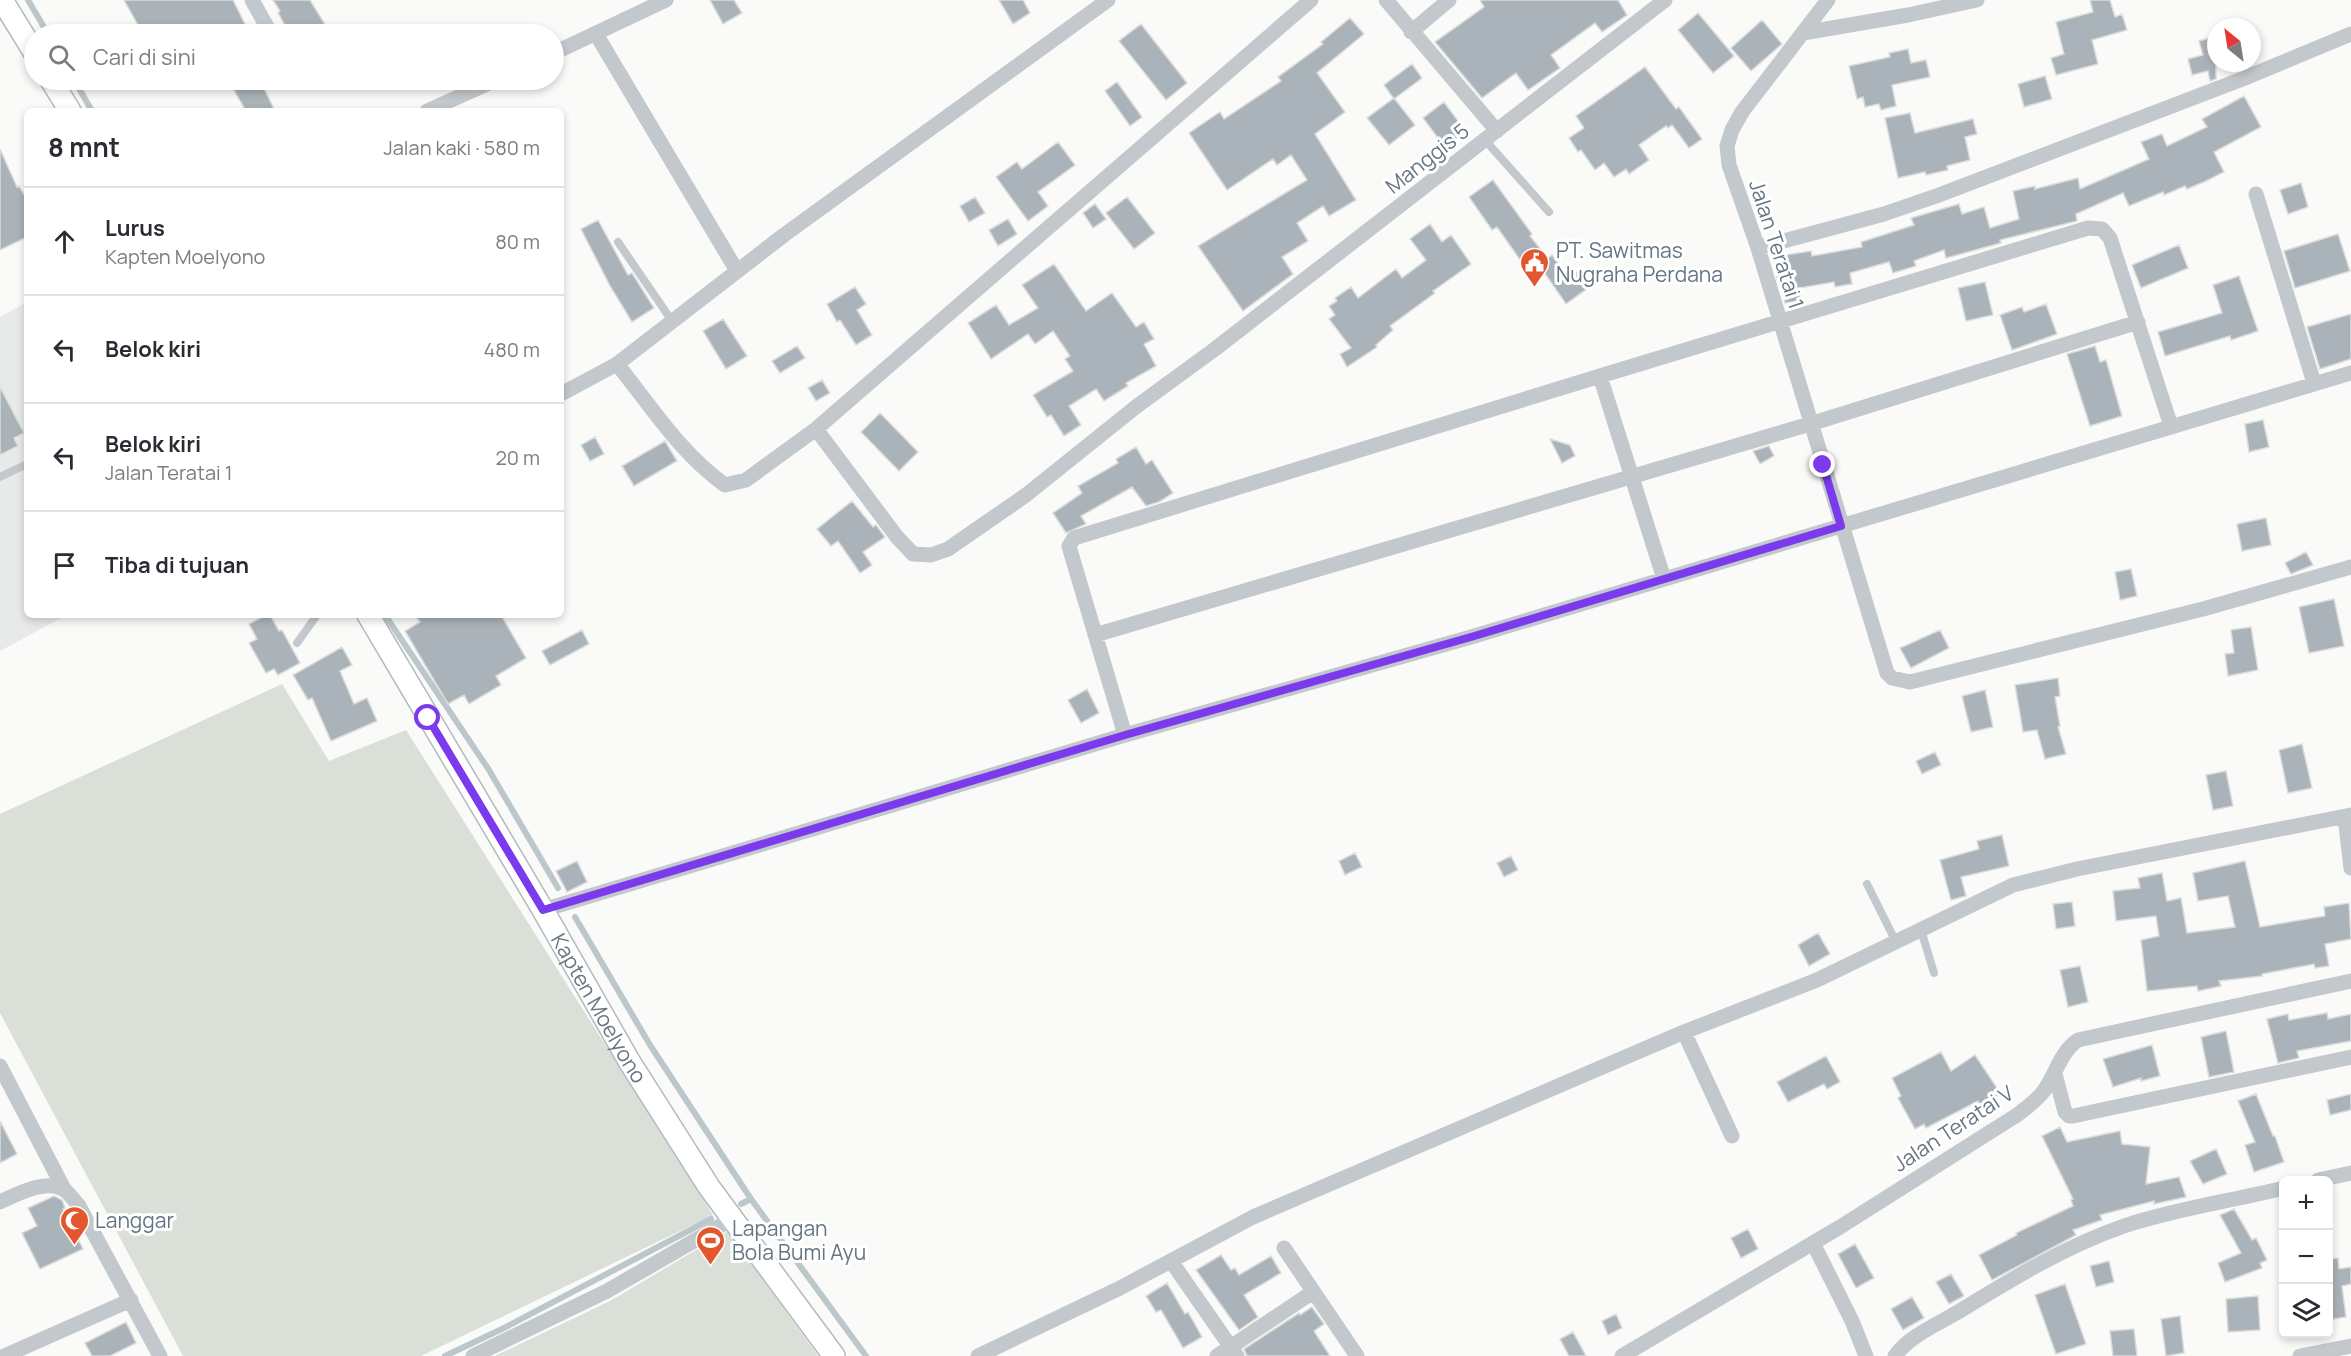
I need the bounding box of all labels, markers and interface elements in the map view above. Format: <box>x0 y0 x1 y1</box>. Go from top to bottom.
north arrow <box>2207 18 2261 72</box>
search box <box>24 24 564 90</box>
icon: search <box>45 41 78 74</box>
text: Cari di sini <box>93 42 196 72</box>
street label: Manggis 5 <box>1379 117 1475 199</box>
text: 8 mnt <box>48 129 120 165</box>
text: Jalan kaki · 580 m <box>383 134 540 161</box>
street label: Jalan Teratai 1 <box>1743 176 1811 312</box>
text: Lurus <box>105 213 165 243</box>
icon: ahead <box>48 225 81 258</box>
text: 80 m <box>495 228 540 255</box>
place label: PT. Sawitmas Nugraha Perdana <box>1556 236 1723 288</box>
text: Kapten Moelyono <box>105 243 265 270</box>
public building icon: PT. Sawitmas Nugraha Perdana <box>1519 246 1551 288</box>
icon: left <box>48 333 81 366</box>
text: Belok kiri <box>105 334 201 364</box>
text: 480 m <box>483 336 540 363</box>
text: Belok kiri <box>105 429 201 459</box>
icon: left <box>48 441 81 474</box>
text: 20 m <box>495 444 540 471</box>
route end <box>1809 451 1835 477</box>
text: Jalan Teratai 1 <box>105 459 233 486</box>
icon: arrive <box>48 549 81 582</box>
text: Tiba di tujuan <box>105 550 249 580</box>
route start <box>414 704 440 730</box>
street label: Kapten Moelyono <box>545 928 653 1088</box>
street label: Jalan Teratai V <box>1887 1078 2019 1177</box>
map controls <box>2279 1176 2333 1338</box>
button: + <box>2279 1176 2333 1230</box>
mosque icon: Langgar <box>58 1204 90 1246</box>
place label: Langgar <box>95 1206 174 1234</box>
place label: Lapangan Bola Bumi Ayu <box>732 1214 866 1266</box>
sports icon: Lapangan Bola Bumi Ayu <box>695 1224 727 1266</box>
button: − <box>2279 1230 2333 1284</box>
button: layers <box>2279 1284 2333 1338</box>

